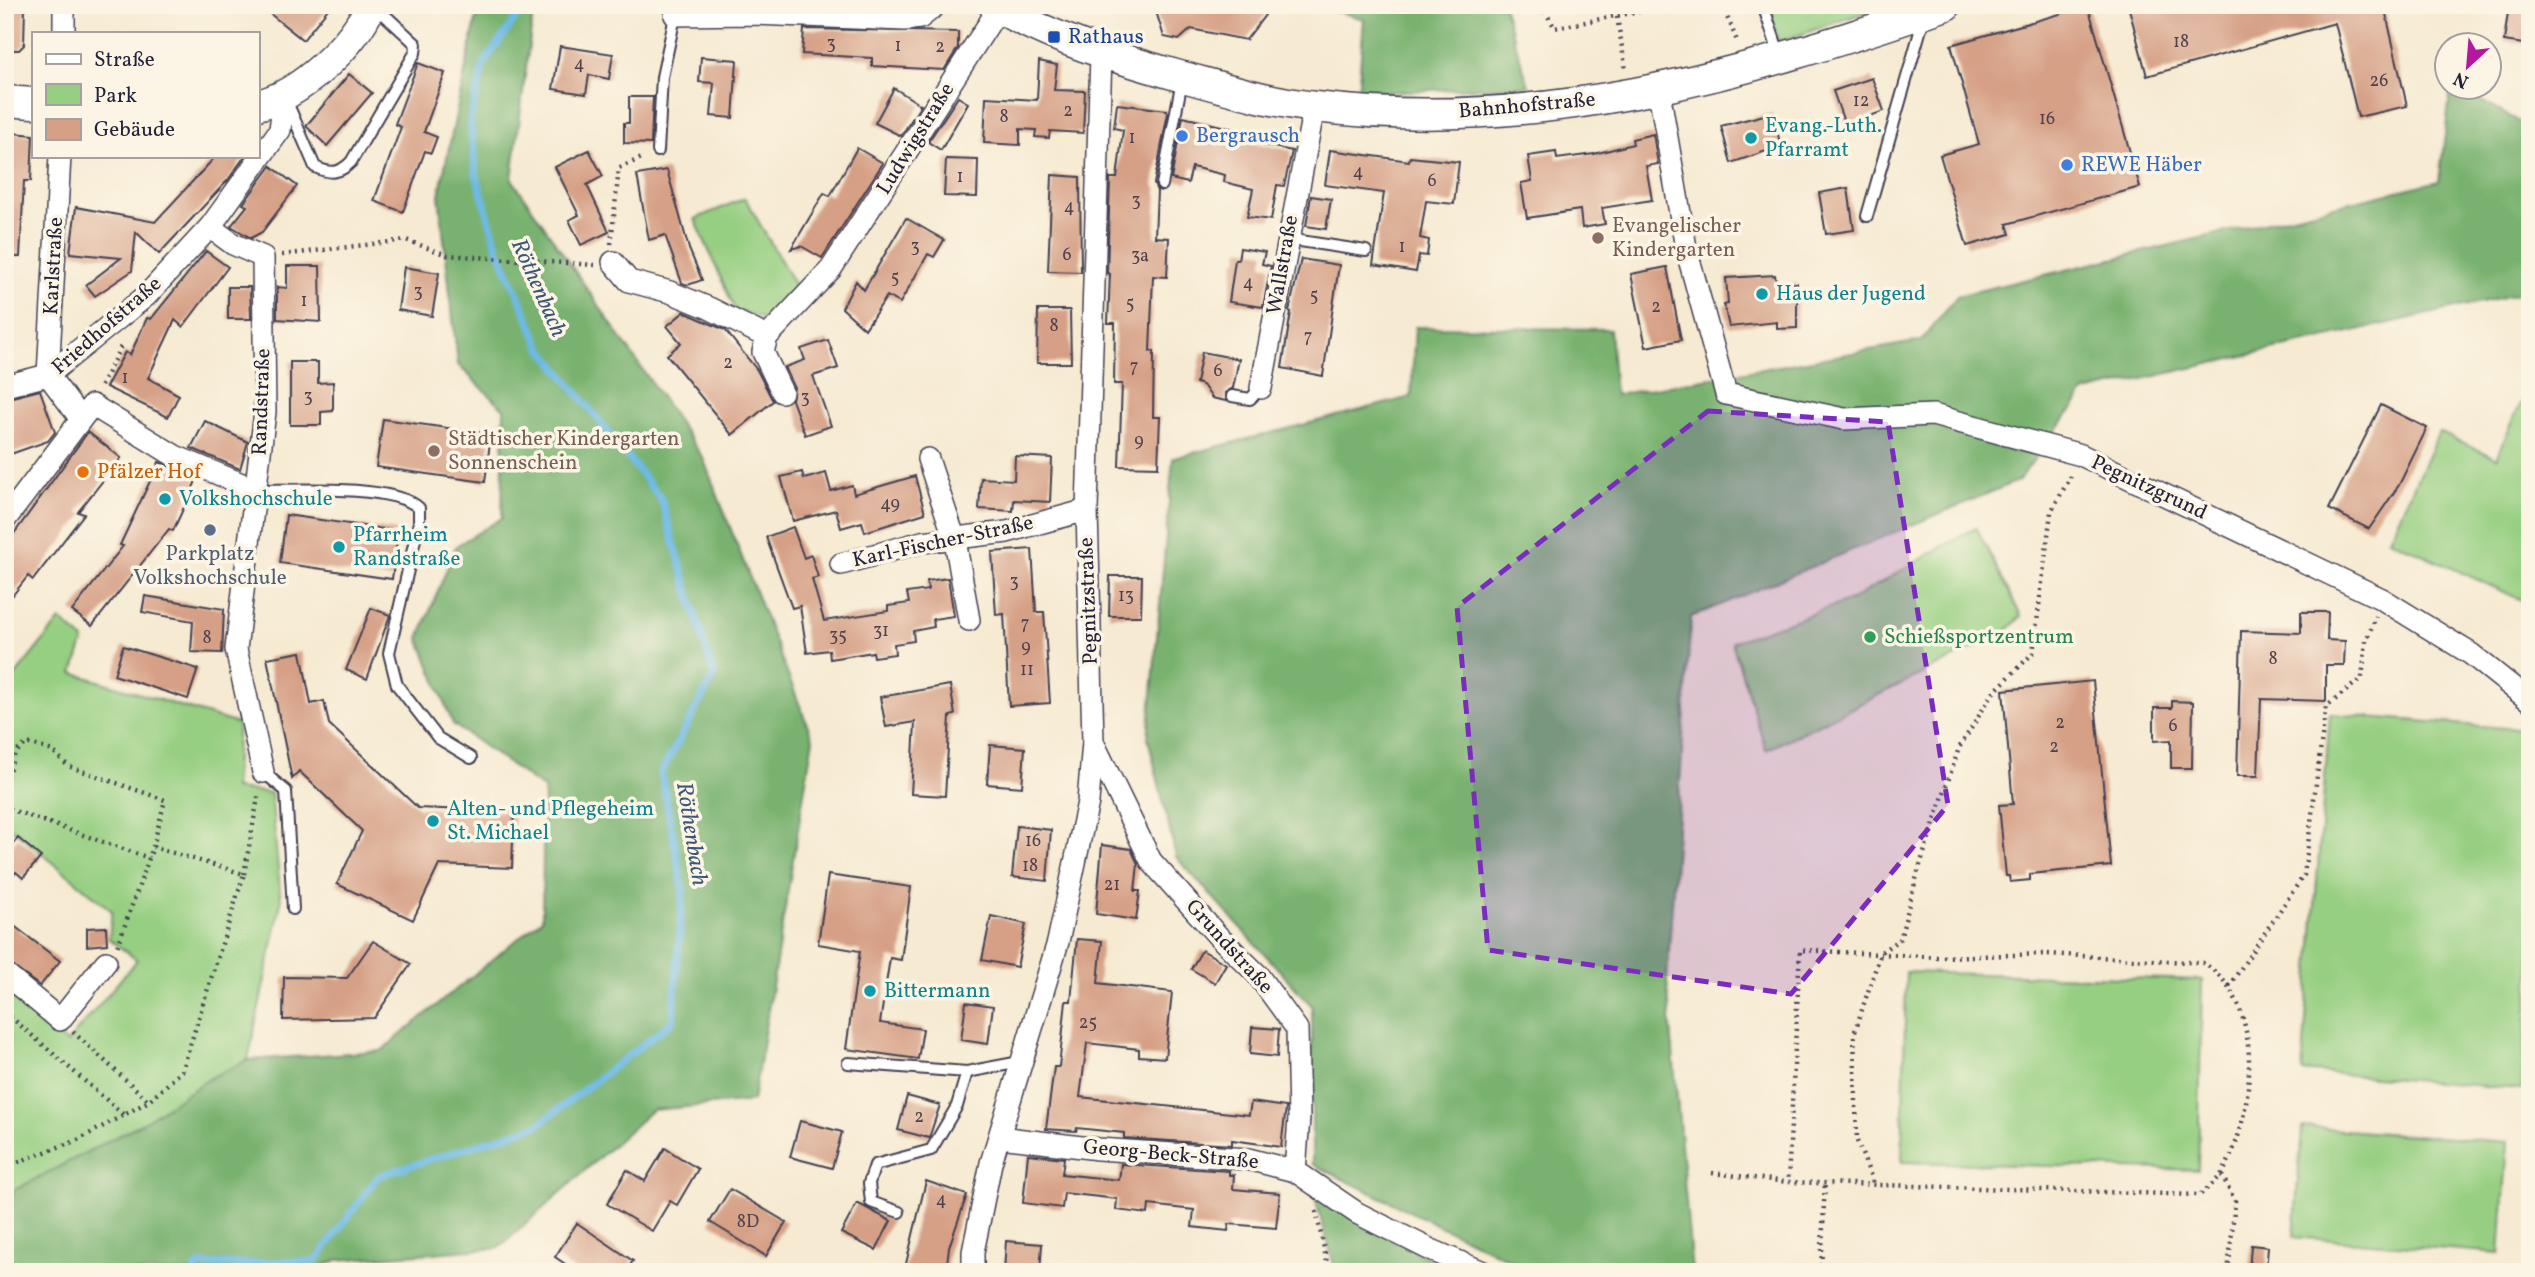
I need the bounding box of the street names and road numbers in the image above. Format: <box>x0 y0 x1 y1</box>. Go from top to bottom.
street label: Ludwigstraße <box>870 77 962 200</box>
street label: Bahnhofstraße <box>1457 86 1597 126</box>
street label: Wallstraße <box>1260 213 1306 317</box>
street label: Karlstraße <box>37 216 71 316</box>
street label: Friedhofstraße <box>46 270 168 382</box>
street label: Randstraße <box>246 348 278 456</box>
street label: Pegnitzgrund <box>2086 448 2212 528</box>
street label: Karl-Fischer-Straße <box>850 509 1036 575</box>
street label: Pegnitzstraße <box>1072 537 1106 665</box>
street label: Grundstraße <box>1179 893 1279 1001</box>
street label: Georg-Beck-Straße <box>1082 1133 1260 1177</box>

